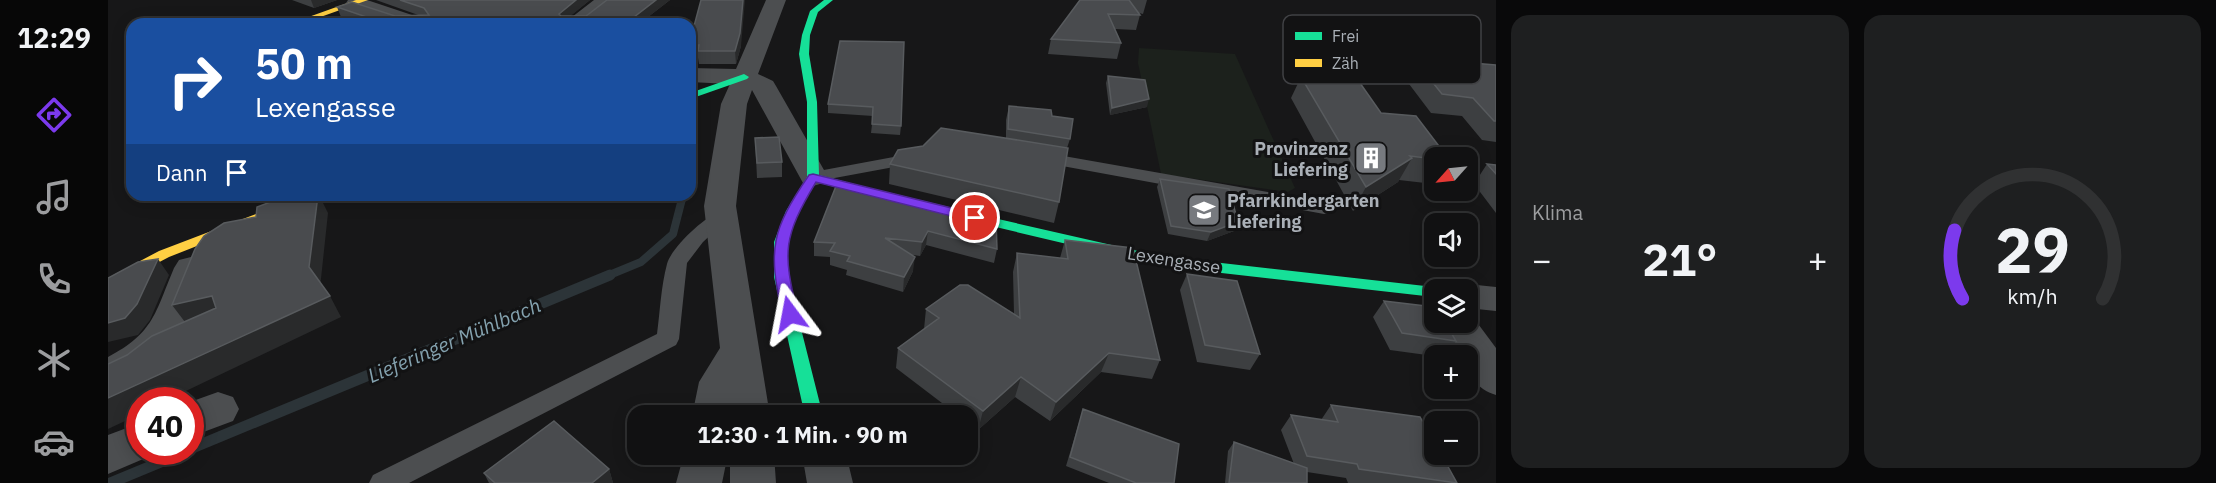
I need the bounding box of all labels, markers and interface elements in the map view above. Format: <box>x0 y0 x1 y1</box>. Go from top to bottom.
legend <box>1283 15 1481 84</box>
text: 12:29 <box>17 20 91 55</box>
text: Frei <box>1332 26 1359 46</box>
text: 50 m <box>255 36 353 91</box>
icon: right <box>156 42 234 120</box>
text: Zäh <box>1332 53 1359 73</box>
text: Lexengasse <box>255 89 396 124</box>
icon: directions <box>33 94 75 136</box>
place label: Provinzenz Liefering <box>1254 137 1348 181</box>
building icon: Provinzenz Liefering <box>1353 140 1389 176</box>
north arrow <box>1424 147 1478 201</box>
map controls <box>1424 147 1478 465</box>
icon: arrive <box>220 156 253 189</box>
text: Dann <box>156 158 208 187</box>
icon: music <box>33 176 75 218</box>
place label: Pfarrkindergarten Liefering <box>1227 189 1380 233</box>
pin <box>949 192 1000 243</box>
school or university icon: Pfarrkindergarten Liefering <box>1186 192 1222 228</box>
text: Klima <box>1532 199 1583 226</box>
icon: arrive <box>958 201 991 234</box>
text: 29 <box>1995 209 2070 290</box>
button: sound <box>1424 213 1478 267</box>
text: 21° <box>1642 230 1717 288</box>
text: − <box>1532 238 1552 281</box>
text: + <box>1808 238 1828 281</box>
street label: Lexengasse <box>1126 241 1222 279</box>
icon: phone <box>33 258 75 300</box>
button: layers <box>1424 279 1478 333</box>
position arrow <box>758 282 822 346</box>
text: km/h <box>2007 282 2057 310</box>
water label: Lieferinger Mühlbach <box>363 291 545 389</box>
icon: climate <box>33 339 75 381</box>
button: + <box>1424 345 1478 399</box>
speed limit sign: 40 <box>126 387 204 465</box>
button: − <box>1424 411 1478 465</box>
text: 12:30 · 1 Min. · 90 m <box>697 420 908 449</box>
icon: car <box>33 421 75 463</box>

